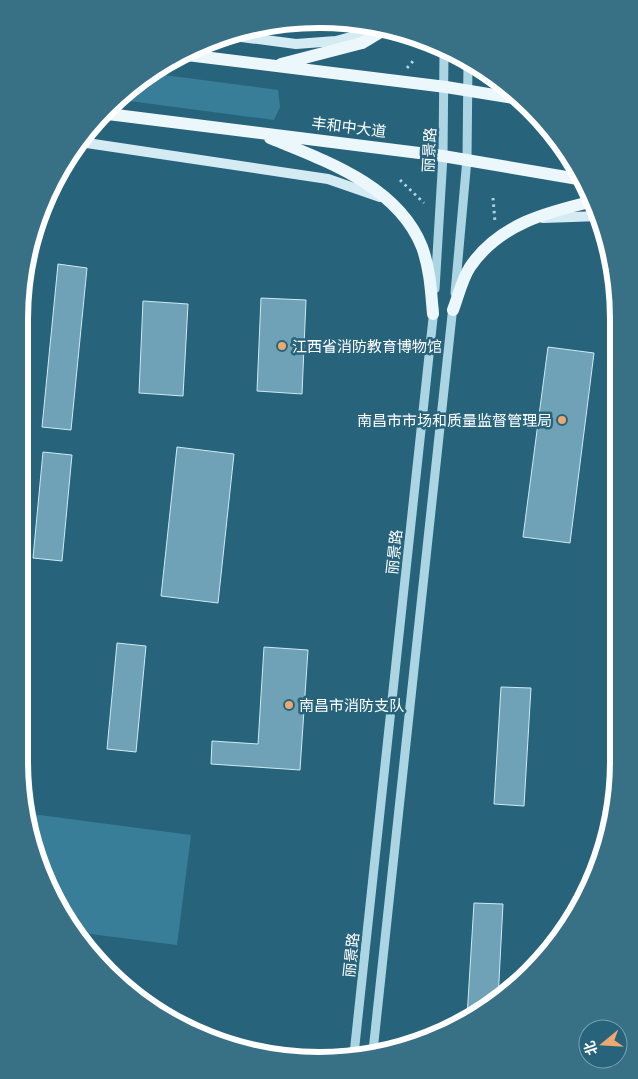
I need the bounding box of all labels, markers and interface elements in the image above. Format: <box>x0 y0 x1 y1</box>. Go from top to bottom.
street label: 丰和中大道 <box>311 113 387 141</box>
street label: 丽景路 <box>418 127 440 173</box>
place label: 江西省消防教育博物馆 <box>292 337 442 356</box>
marker: 江西省消防教育博物馆 <box>276 340 288 352</box>
place label: 南昌市市场和质量监督管理局 <box>357 411 552 430</box>
marker: 南昌市市场和质量监督管理局 <box>556 414 568 426</box>
street label: 丽景路 <box>382 529 406 575</box>
place label: 南昌市消防支队 <box>299 696 404 715</box>
marker: 南昌市消防支队 <box>283 699 295 711</box>
street label: 丽景路 <box>339 932 363 978</box>
north arrow <box>578 1019 628 1069</box>
text: 北 <box>580 1039 601 1057</box>

